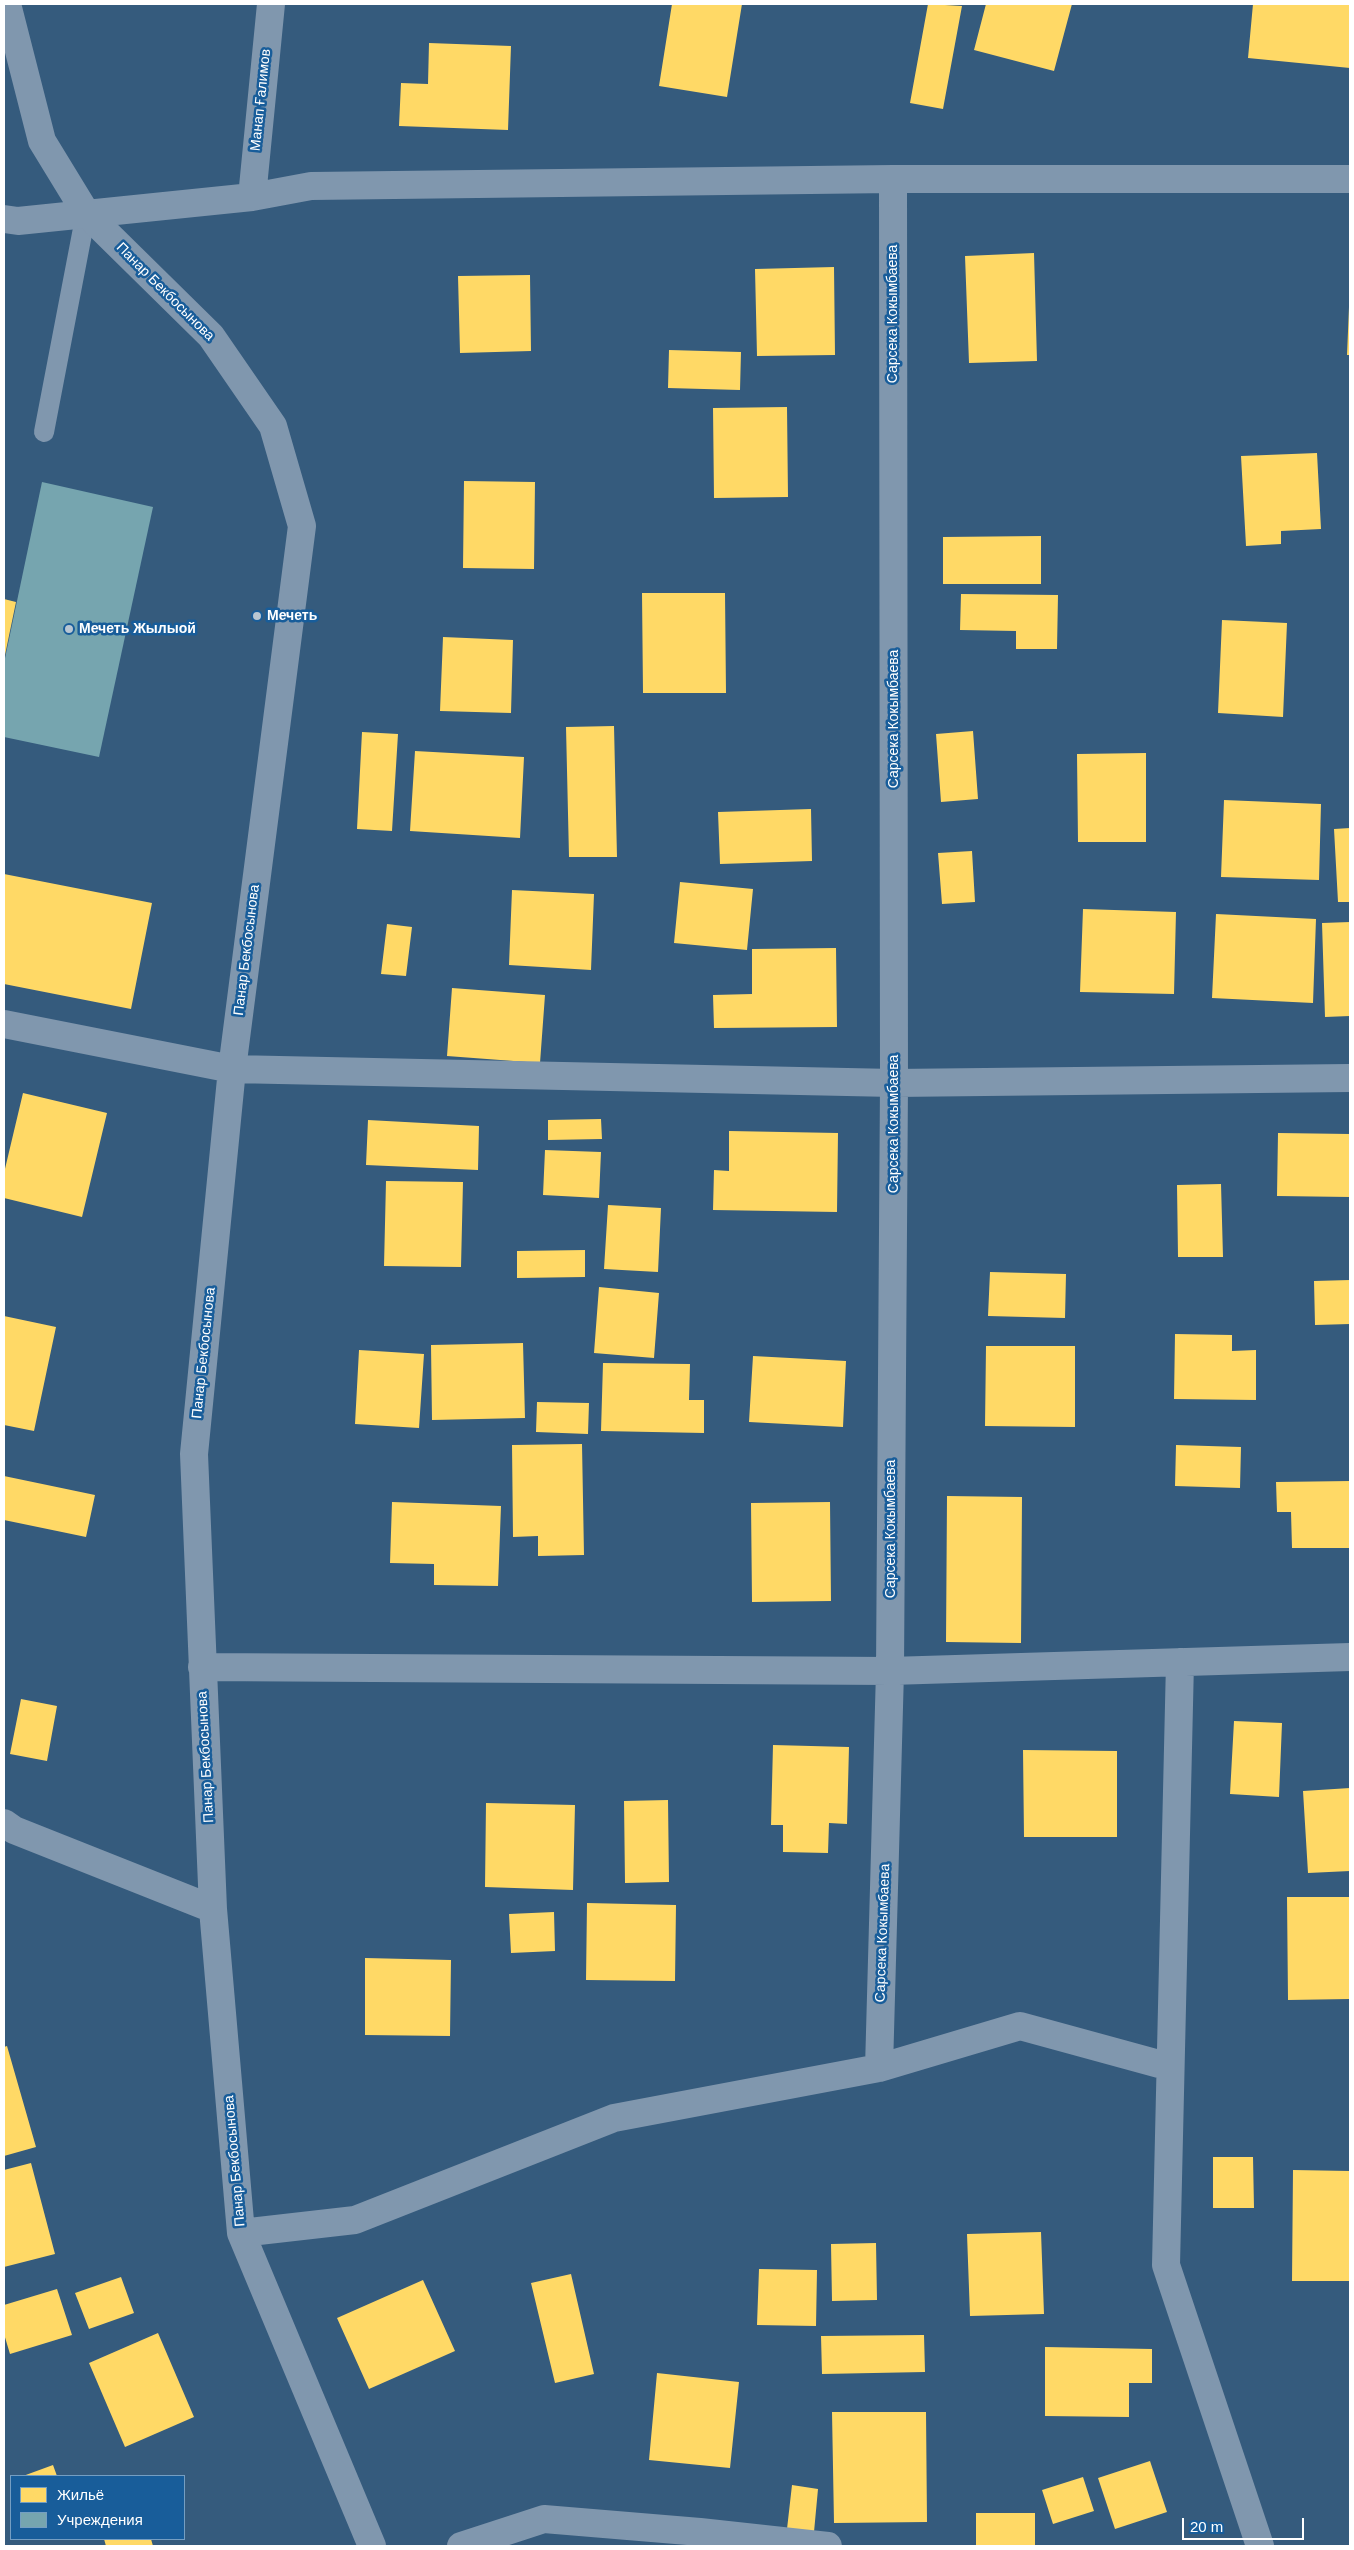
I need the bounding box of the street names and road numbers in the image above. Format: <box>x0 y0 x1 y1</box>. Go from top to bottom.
street label: Манап Ғалимов <box>247 48 275 152</box>
street label: Панар Бекбосынова <box>112 239 218 345</box>
street label: Сарсека Кокымбаева <box>885 245 901 383</box>
street label: Сарсека Кокымбаева <box>886 650 902 788</box>
street label: Панар Бекбосынова <box>231 884 263 1016</box>
street label: Сарсека Кокымбаева <box>886 1055 902 1193</box>
street label: Панар Бекбосынова <box>189 1287 219 1419</box>
street label: Сарсека Кокымбаева <box>883 1460 899 1598</box>
street label: Панар Бекбосынова <box>194 1691 218 1823</box>
street label: Сарсека Кокымбаева <box>872 1863 894 2003</box>
street label: Панар Бекбосынова <box>221 2095 249 2227</box>

